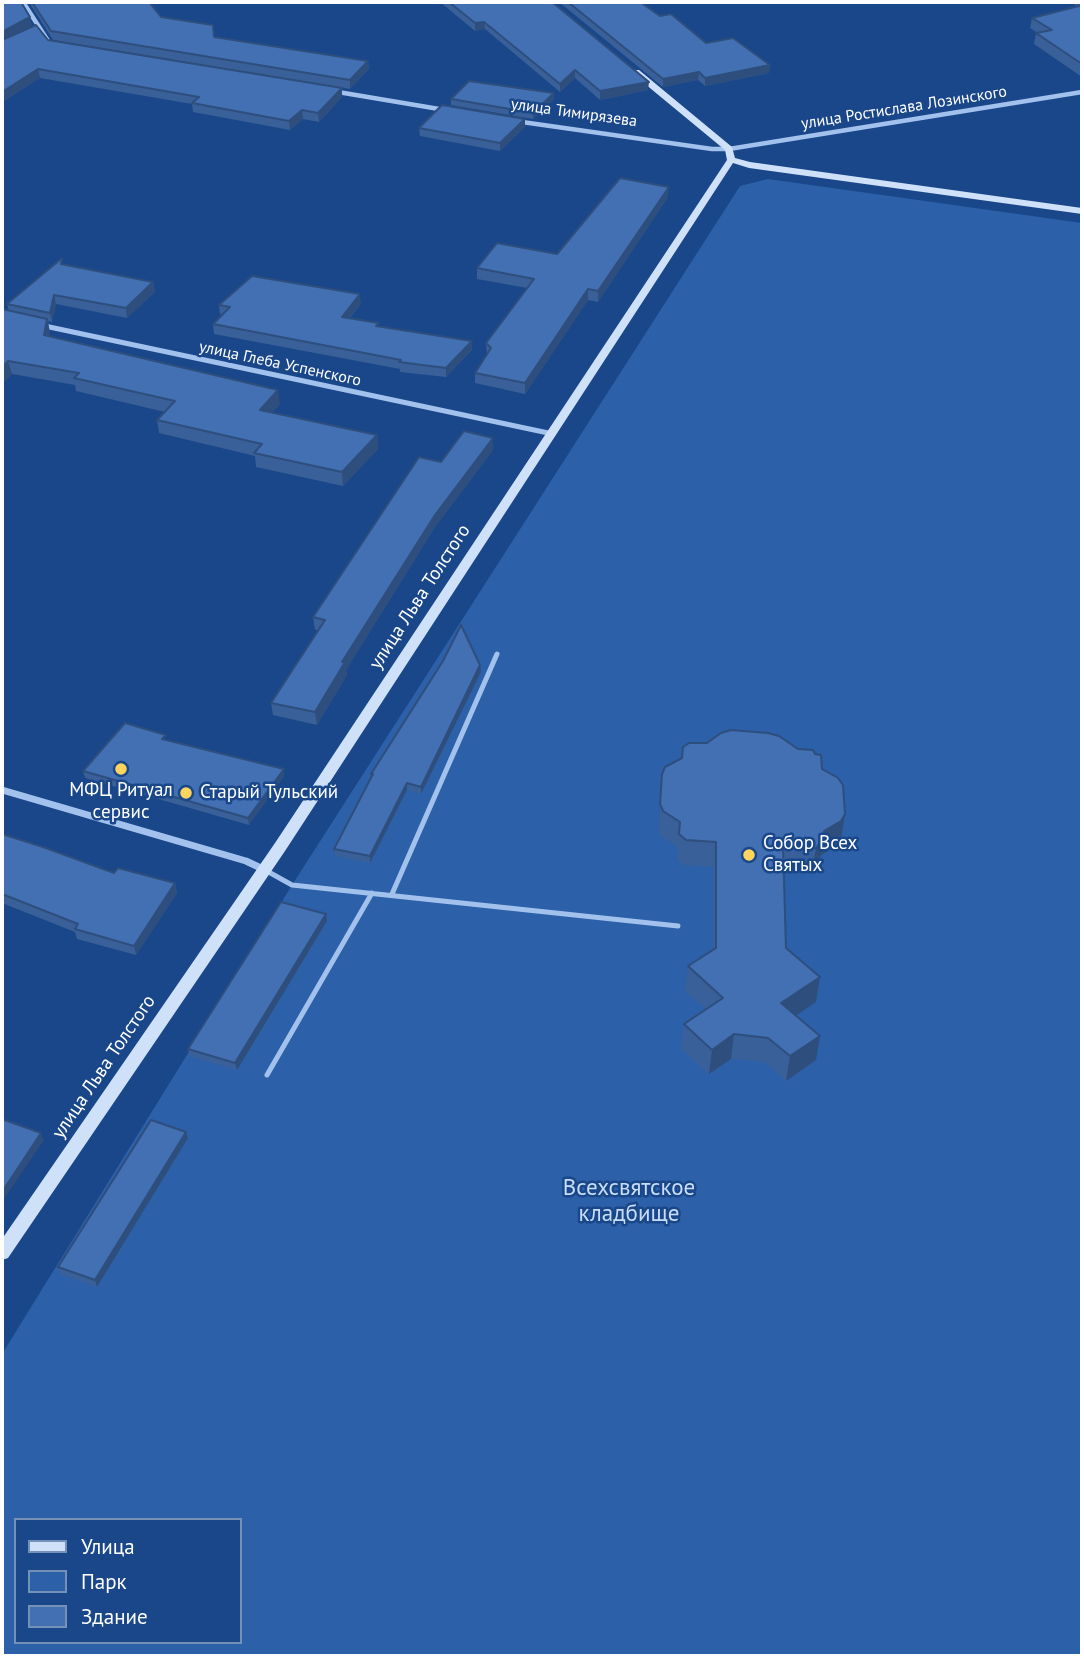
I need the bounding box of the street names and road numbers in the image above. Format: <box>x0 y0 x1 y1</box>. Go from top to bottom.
street label: улица Ростислава Лозинского <box>800 82 1008 134</box>
street label: улица Тимирязева <box>510 95 638 131</box>
street label: улица Глеба Успенского <box>197 337 363 391</box>
street label: улица Льва Толстого <box>365 520 475 674</box>
street label: улица Льва Толстого <box>47 991 161 1143</box>

